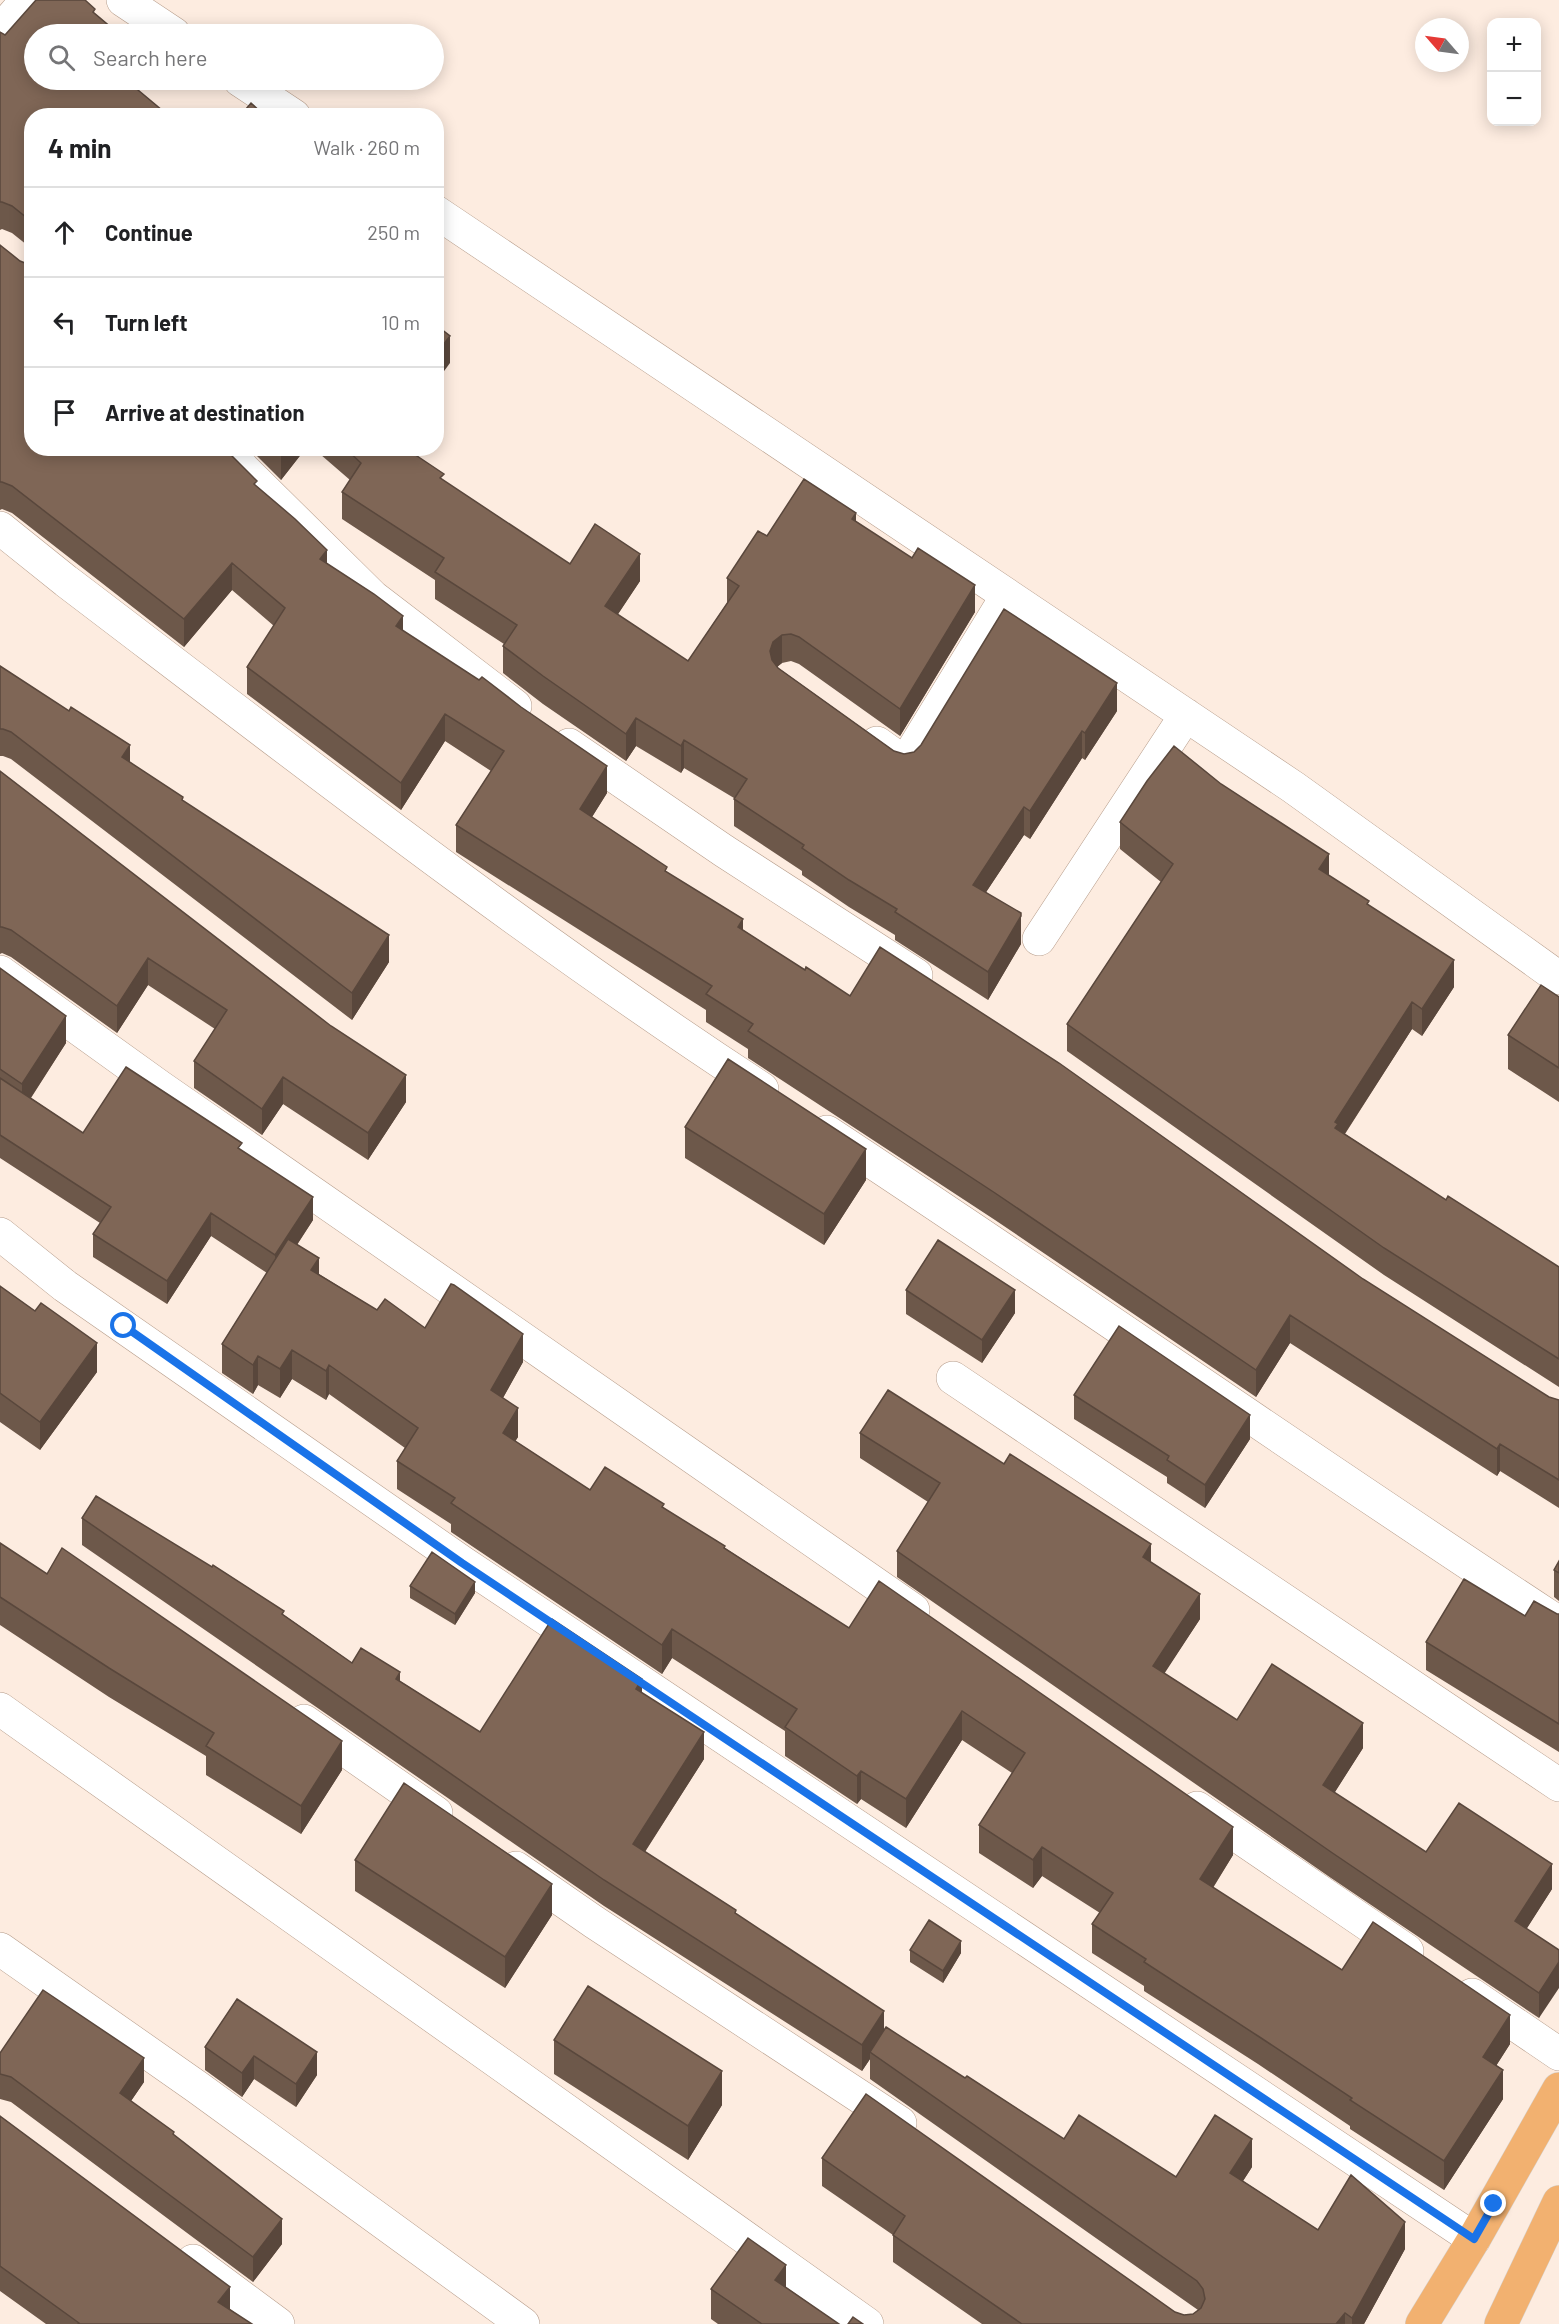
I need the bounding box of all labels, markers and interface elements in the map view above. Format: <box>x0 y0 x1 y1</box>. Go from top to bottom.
north arrow <box>1415 18 1469 72</box>
map controls <box>1487 18 1541 126</box>
button: + <box>1487 18 1541 72</box>
search box <box>24 24 444 90</box>
icon: search <box>45 41 78 74</box>
text: Search here <box>93 44 207 70</box>
button: − <box>1487 72 1541 126</box>
text: 4 min <box>48 132 112 163</box>
text: Walk · 260 m <box>313 135 420 159</box>
icon: ahead <box>48 216 81 249</box>
text: Continue <box>105 219 193 245</box>
text: 250 m <box>367 220 420 244</box>
icon: left <box>48 306 81 339</box>
text: Turn left <box>105 309 188 335</box>
text: 10 m <box>381 310 420 334</box>
icon: arrive <box>48 396 81 429</box>
text: Arrive at destination <box>105 399 304 425</box>
route start <box>110 1312 136 1338</box>
route end <box>1480 2190 1506 2216</box>

